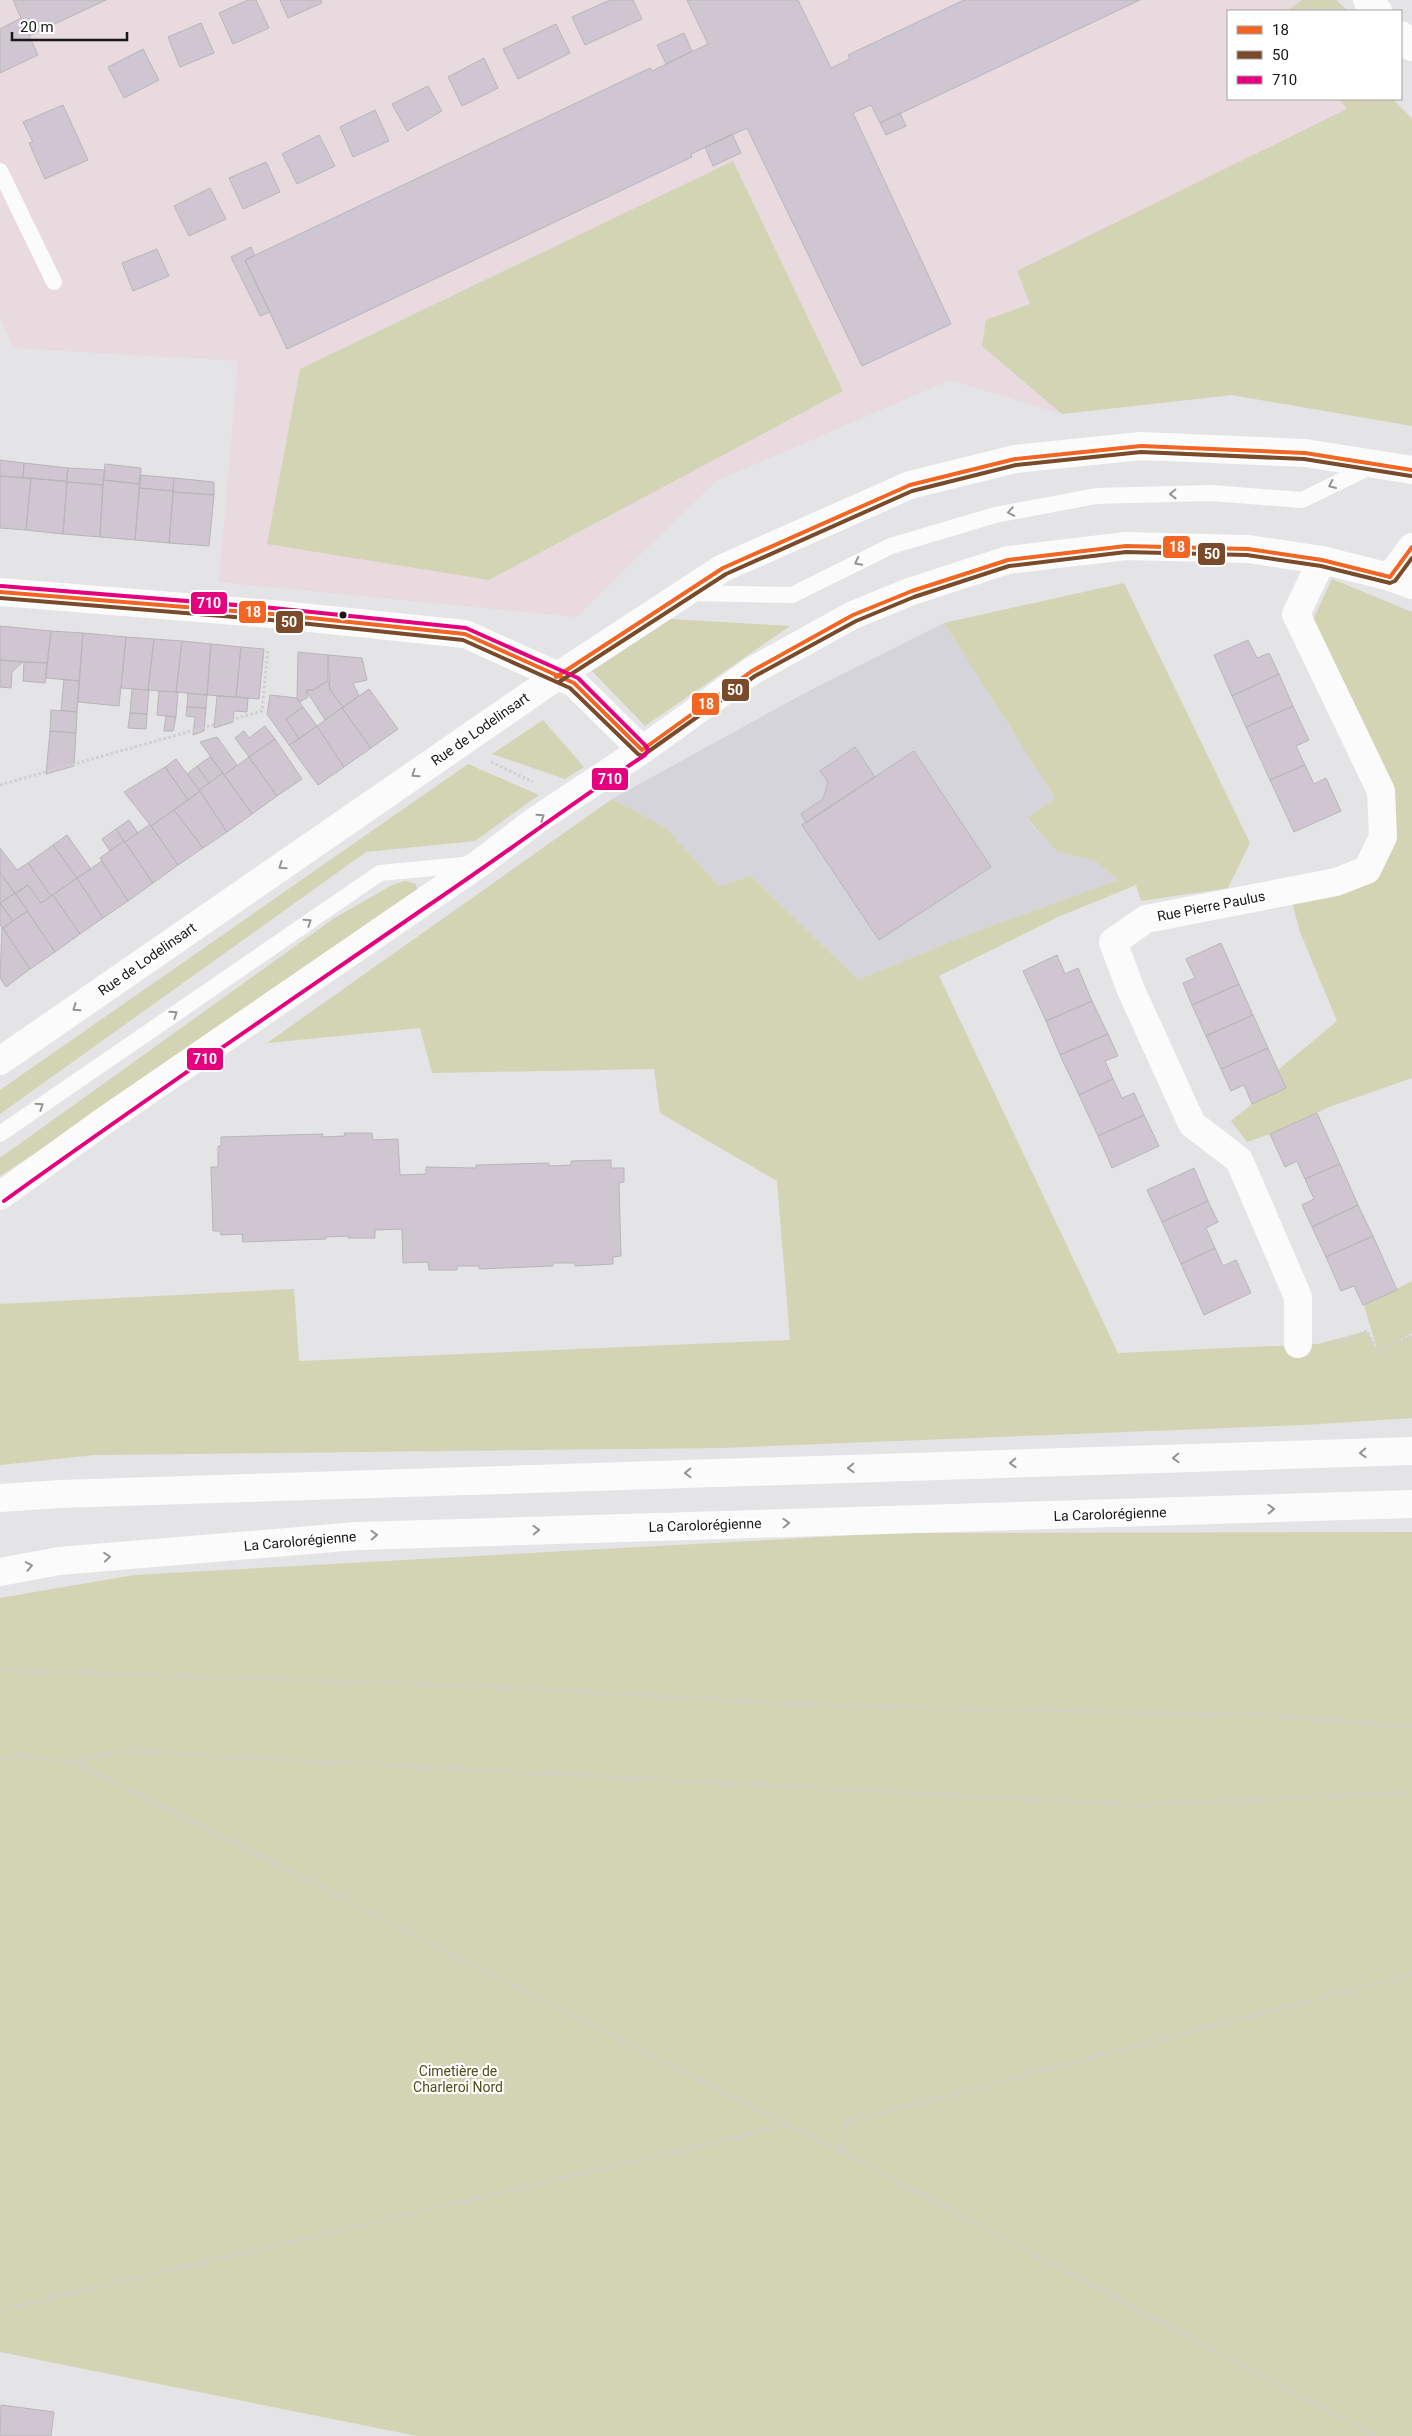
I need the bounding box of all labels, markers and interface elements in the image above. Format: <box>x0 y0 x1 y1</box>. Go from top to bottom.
scale bar <box>12 10 128 42</box>
legend <box>1227 10 1402 100</box>
text: 20 m <box>20 18 54 36</box>
text: 18 <box>1272 21 1289 39</box>
text: 50 <box>1272 46 1289 64</box>
text: 710 <box>1272 71 1297 89</box>
one-way arrow <box>1328 479 1337 490</box>
one-way arrow <box>1168 489 1176 499</box>
one-way arrow <box>1007 506 1016 516</box>
line badge: 18 <box>1162 535 1191 559</box>
text: 18 <box>1169 539 1185 555</box>
line badge: 50 <box>1197 542 1226 566</box>
text: 50 <box>1204 546 1220 562</box>
one-way arrow <box>854 556 863 566</box>
line badge: 710 <box>190 591 228 615</box>
text: 710 <box>197 595 221 611</box>
line badge: 18 <box>238 600 267 624</box>
text: 18 <box>245 604 261 620</box>
line badge: 50 <box>275 610 304 634</box>
unlabelled marker <box>338 610 348 620</box>
text: 50 <box>281 614 297 630</box>
line badge: 50 <box>721 678 750 702</box>
text: 50 <box>727 682 743 698</box>
street label: Rue de Lodelinsart <box>428 689 532 769</box>
line badge: 18 <box>691 692 720 716</box>
text: 18 <box>698 696 714 712</box>
line badge: 710 <box>591 767 629 791</box>
one-way arrow <box>412 768 421 777</box>
text: 710 <box>598 771 622 787</box>
one-way arrow <box>536 814 545 823</box>
one-way arrow <box>278 860 287 870</box>
street label: Rue Pierre Paulus <box>1156 888 1266 924</box>
street label: Rue de Lodelinsart <box>95 919 199 999</box>
one-way arrow <box>302 919 312 928</box>
one-way arrow <box>72 1002 82 1011</box>
one-way arrow <box>168 1011 178 1020</box>
line badge: 710 <box>186 1047 224 1071</box>
text: 710 <box>193 1051 217 1067</box>
one-way arrow <box>34 1103 44 1112</box>
one-way arrow <box>1359 1447 1367 1458</box>
one-way arrow <box>1171 1453 1179 1464</box>
one-way arrow <box>1009 1458 1017 1468</box>
one-way arrow <box>847 1463 854 1473</box>
one-way arrow <box>684 1467 692 1478</box>
street label: La Carolorégienne <box>1053 1504 1167 1524</box>
one-way arrow <box>1268 1504 1276 1514</box>
street label: La Carolorégienne <box>648 1515 762 1535</box>
one-way arrow <box>782 1518 790 1528</box>
one-way arrow <box>532 1525 540 1536</box>
street label: La Carolorégienne <box>243 1528 357 1554</box>
one-way arrow <box>370 1530 378 1541</box>
one-way arrow <box>103 1551 111 1562</box>
one-way arrow <box>25 1562 34 1572</box>
park label: Cimetière de Charleroi Nord <box>413 2063 503 2095</box>

